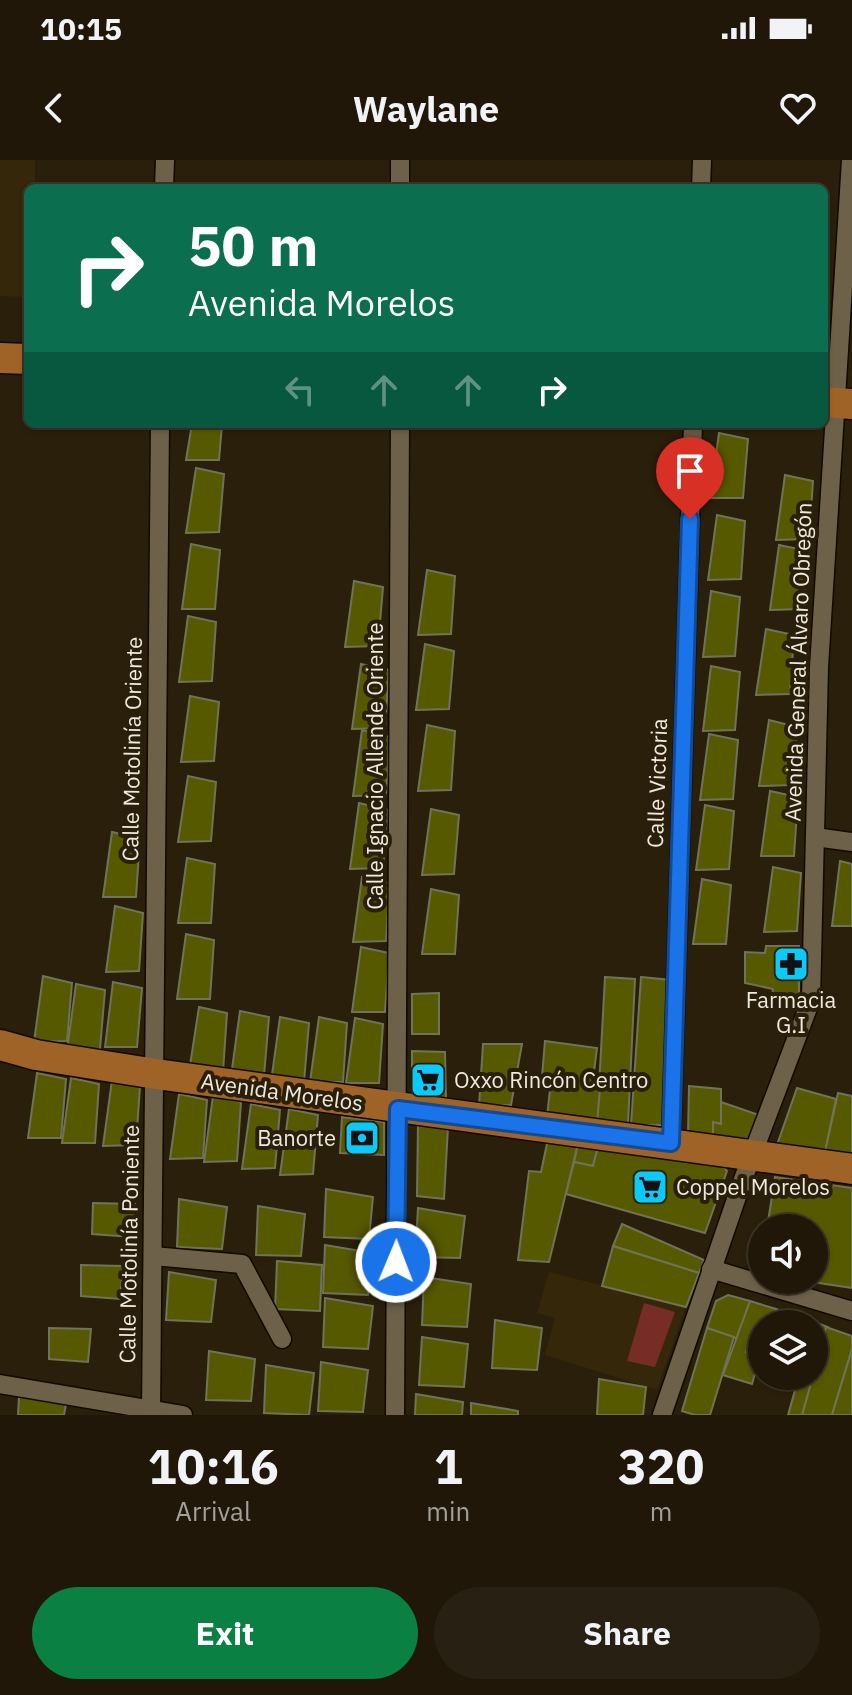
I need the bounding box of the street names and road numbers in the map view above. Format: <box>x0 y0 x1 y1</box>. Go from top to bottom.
street label: Avenida General Álvaro Obregón <box>777 502 818 822</box>
street label: Calle Ignacio Allende Oriente <box>360 622 389 910</box>
street label: Calle Motolinía Oriente <box>115 636 148 862</box>
street label: Calle Victoria <box>640 717 673 848</box>
street label: Avenida Morelos <box>199 1066 365 1117</box>
street label: Calle Motolinía Poniente <box>112 1124 145 1364</box>

